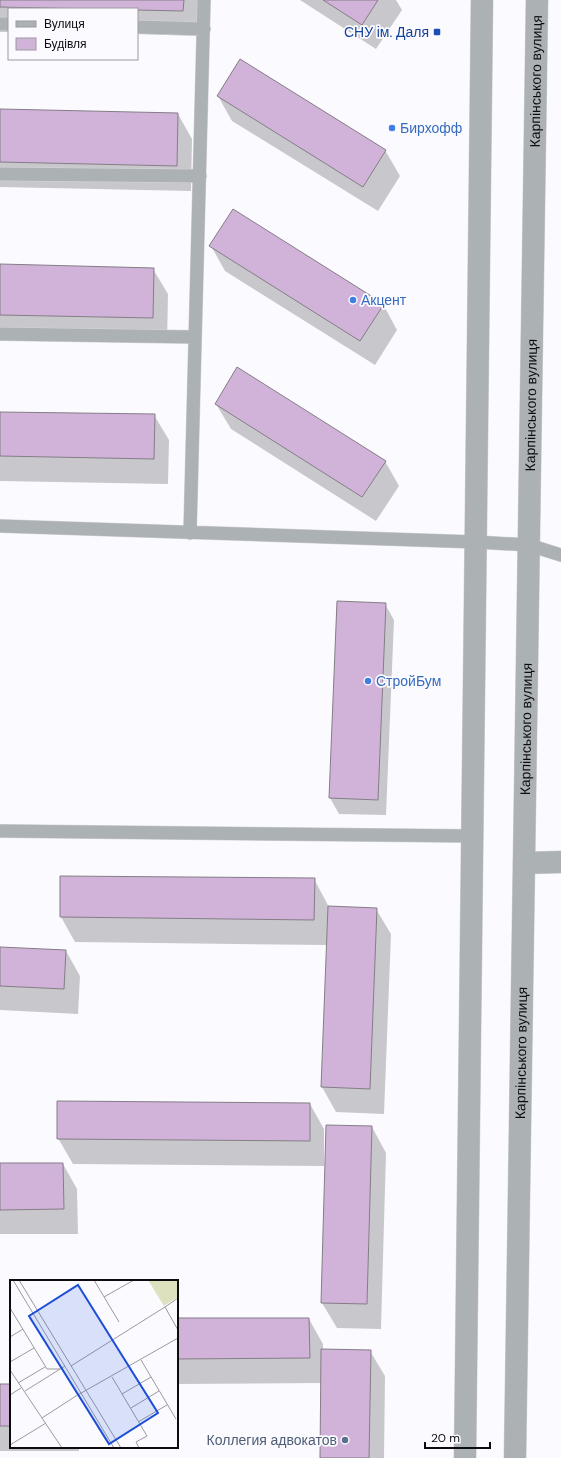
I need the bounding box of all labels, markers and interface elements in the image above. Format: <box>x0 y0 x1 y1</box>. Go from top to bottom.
legend <box>8 8 138 60</box>
street label: Карпінського вулиця <box>526 15 546 147</box>
text: Вулиця <box>44 16 85 32</box>
place label: СНУ ім. Даля <box>344 23 429 41</box>
marker: СНУ ім. Даля <box>432 27 442 37</box>
text: Будівля <box>44 36 86 52</box>
place label: Бирхофф <box>400 119 462 137</box>
marker: Бирхофф <box>387 123 397 133</box>
place label: Акцент <box>361 291 407 309</box>
marker: Акцент <box>348 295 358 305</box>
street label: Карпінського вулиця <box>521 339 541 471</box>
street label: Карпінського вулиця <box>516 663 536 795</box>
place label: СтройБум <box>376 672 441 690</box>
marker: СтройБум <box>363 676 373 686</box>
street label: Карпінського вулиця <box>511 987 531 1119</box>
inset map <box>10 1280 178 1448</box>
scale bar <box>425 1424 490 1450</box>
text: 20 m <box>431 1430 460 1446</box>
place label: Коллегия адвокатов <box>207 1431 337 1449</box>
marker: Коллегия адвокатов <box>340 1435 350 1445</box>

